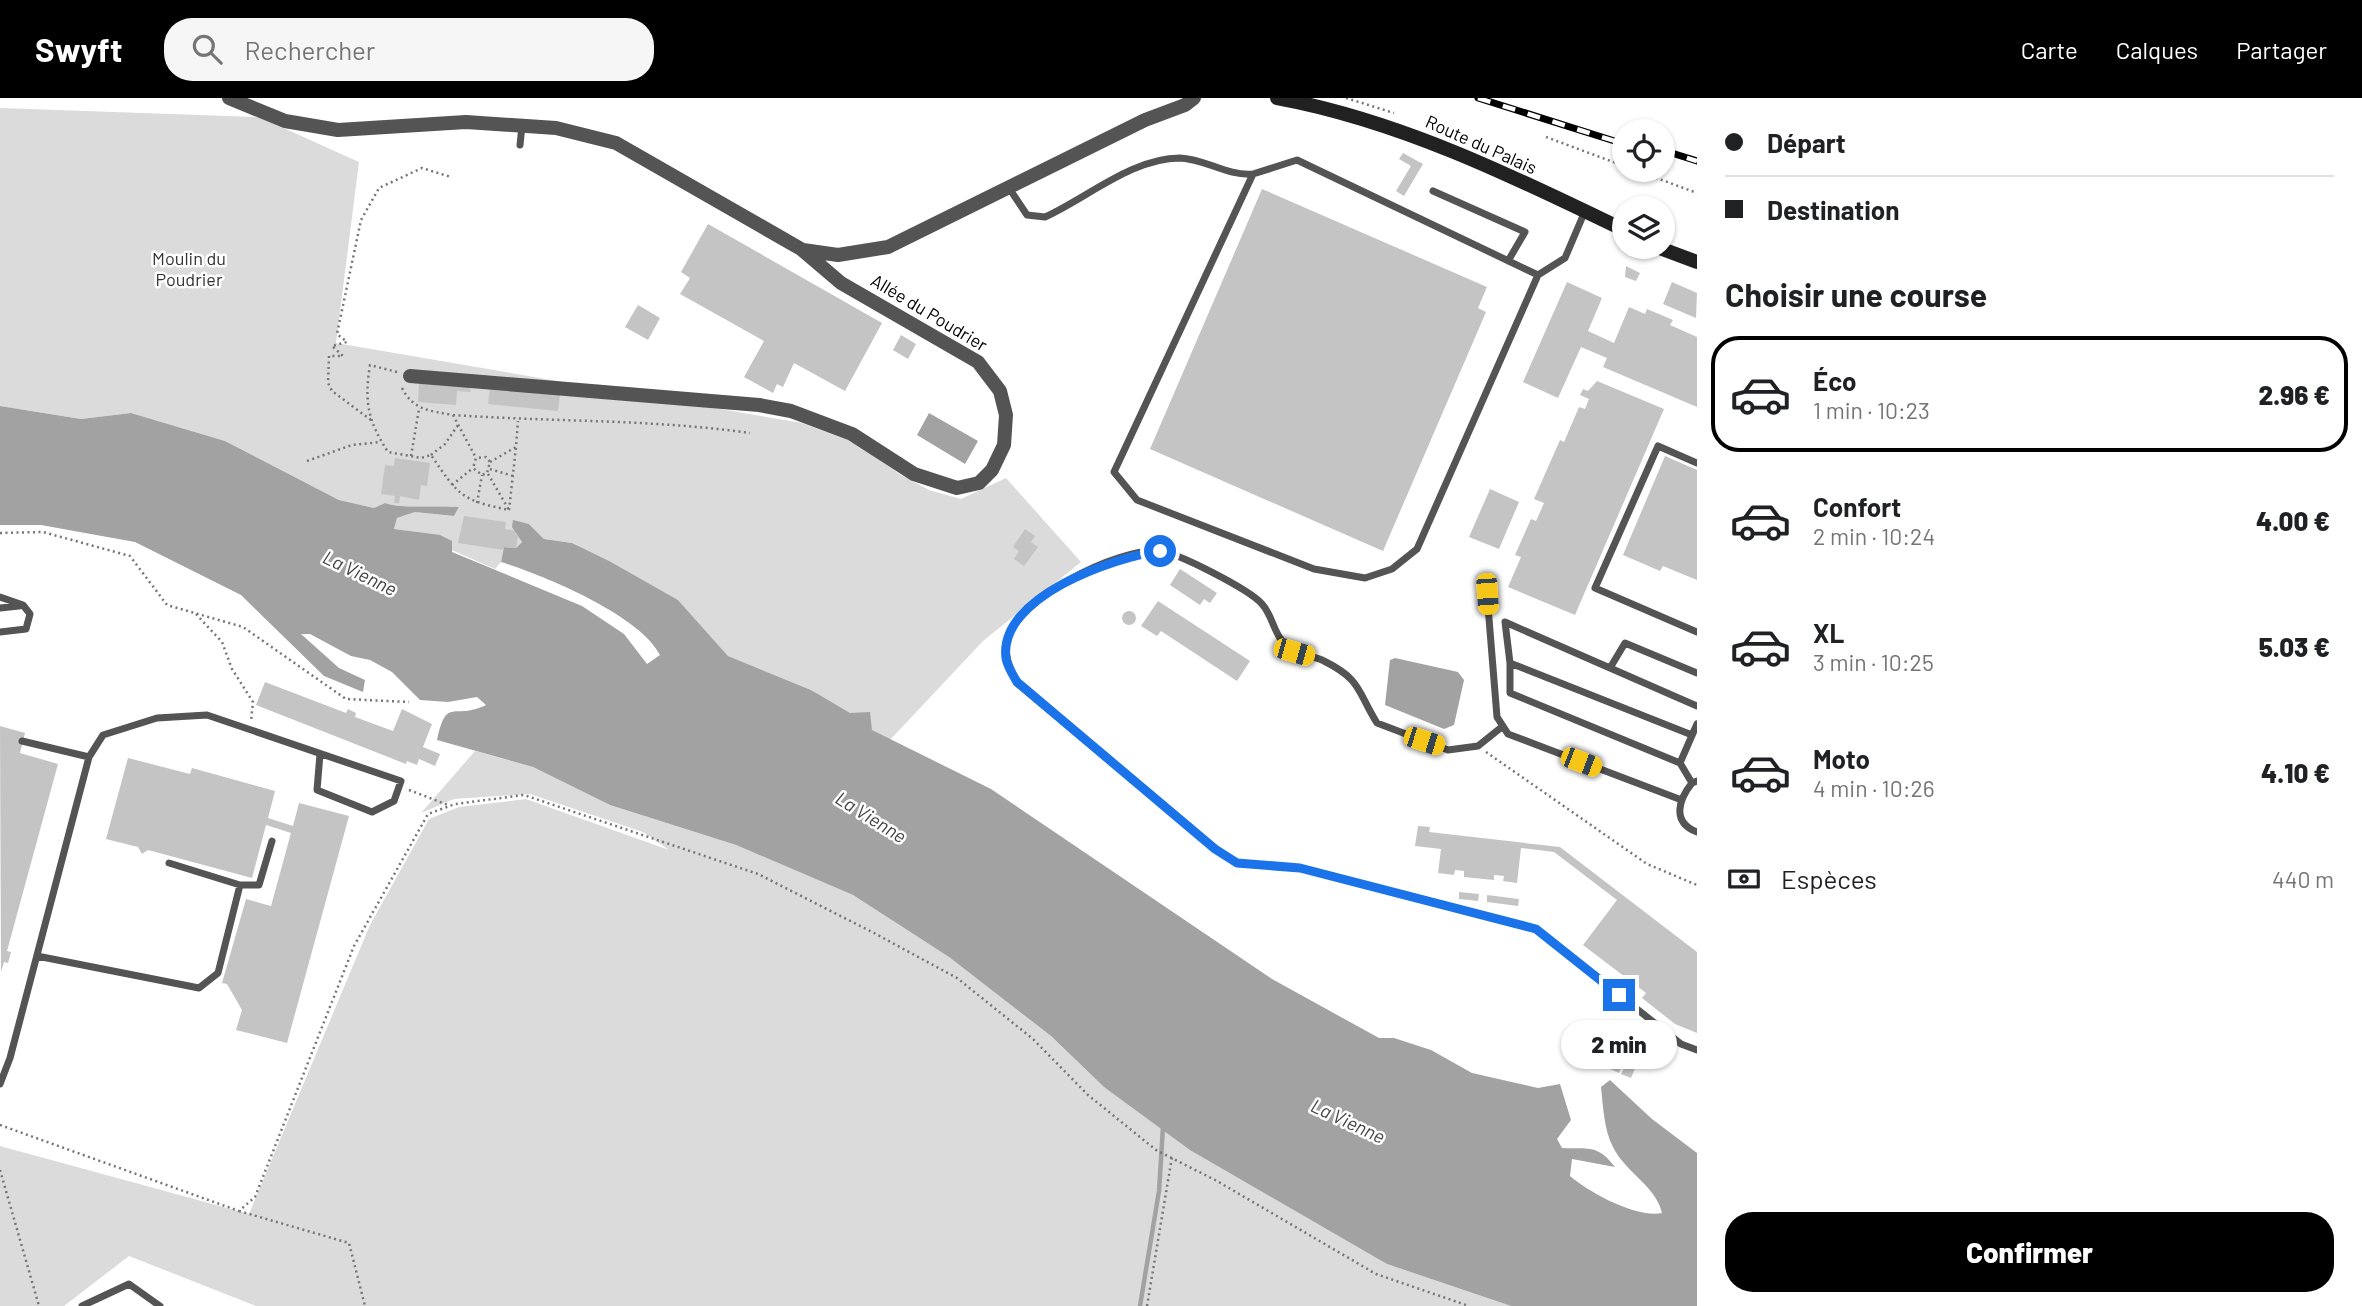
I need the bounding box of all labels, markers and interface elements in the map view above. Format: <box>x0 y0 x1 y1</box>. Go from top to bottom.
search box <box>164 18 654 81</box>
text: Swyft <box>35 29 122 69</box>
icon: search <box>188 30 226 68</box>
text: Rechercher <box>244 34 375 65</box>
text: Carte <box>2021 35 2078 64</box>
text: Calques <box>2116 35 2198 64</box>
text: Partager <box>2236 35 2327 64</box>
street label: Route du Palais <box>1422 110 1540 178</box>
map controls <box>1612 119 1675 259</box>
button: locate <box>1612 119 1675 182</box>
text: Départ <box>1767 127 1846 158</box>
text: Destination <box>1767 194 1900 225</box>
button: layers <box>1612 196 1675 259</box>
park label: Moulin du Poudrier <box>152 247 226 290</box>
street label: Allée du Poudrier <box>867 269 992 356</box>
text: Choisir une course <box>1725 275 1987 313</box>
icon: car <box>1729 363 1792 426</box>
text: Éco <box>1813 365 1856 396</box>
text: 2.96 € <box>2259 379 2330 410</box>
text: 1 min · 10:23 <box>1813 396 1930 424</box>
icon: car <box>1729 489 1792 552</box>
text: Confort <box>1813 491 1901 522</box>
text: 4.00 € <box>2256 505 2330 536</box>
text: 2 min · 10:24 <box>1813 522 1935 550</box>
route start <box>1144 535 1176 567</box>
water label: La Vienne <box>320 545 401 600</box>
car <box>1476 572 1499 616</box>
icon: car <box>1729 615 1792 678</box>
text: XL <box>1813 617 1844 648</box>
text: 5.03 € <box>2259 631 2330 662</box>
car <box>1271 636 1318 668</box>
text: 3 min · 10:25 <box>1813 648 1934 676</box>
car <box>1401 725 1448 757</box>
icon: car <box>1729 741 1792 804</box>
text: Moto <box>1813 743 1870 774</box>
car <box>1558 745 1605 779</box>
text: 4.10 € <box>2261 757 2330 788</box>
text: 4 min · 10:26 <box>1813 774 1935 802</box>
water label: La Vienne <box>832 786 911 847</box>
icon: cash <box>1725 860 1763 898</box>
text: Espèces <box>1781 863 1877 894</box>
text: 440 m <box>2272 865 2334 893</box>
route end <box>1603 979 1635 1011</box>
callout: 2 min <box>1561 1020 1677 1068</box>
text: 2 min <box>1591 1030 1647 1058</box>
water label: La Vienne <box>1307 1093 1389 1148</box>
button: Confirmer <box>1725 1212 2334 1292</box>

